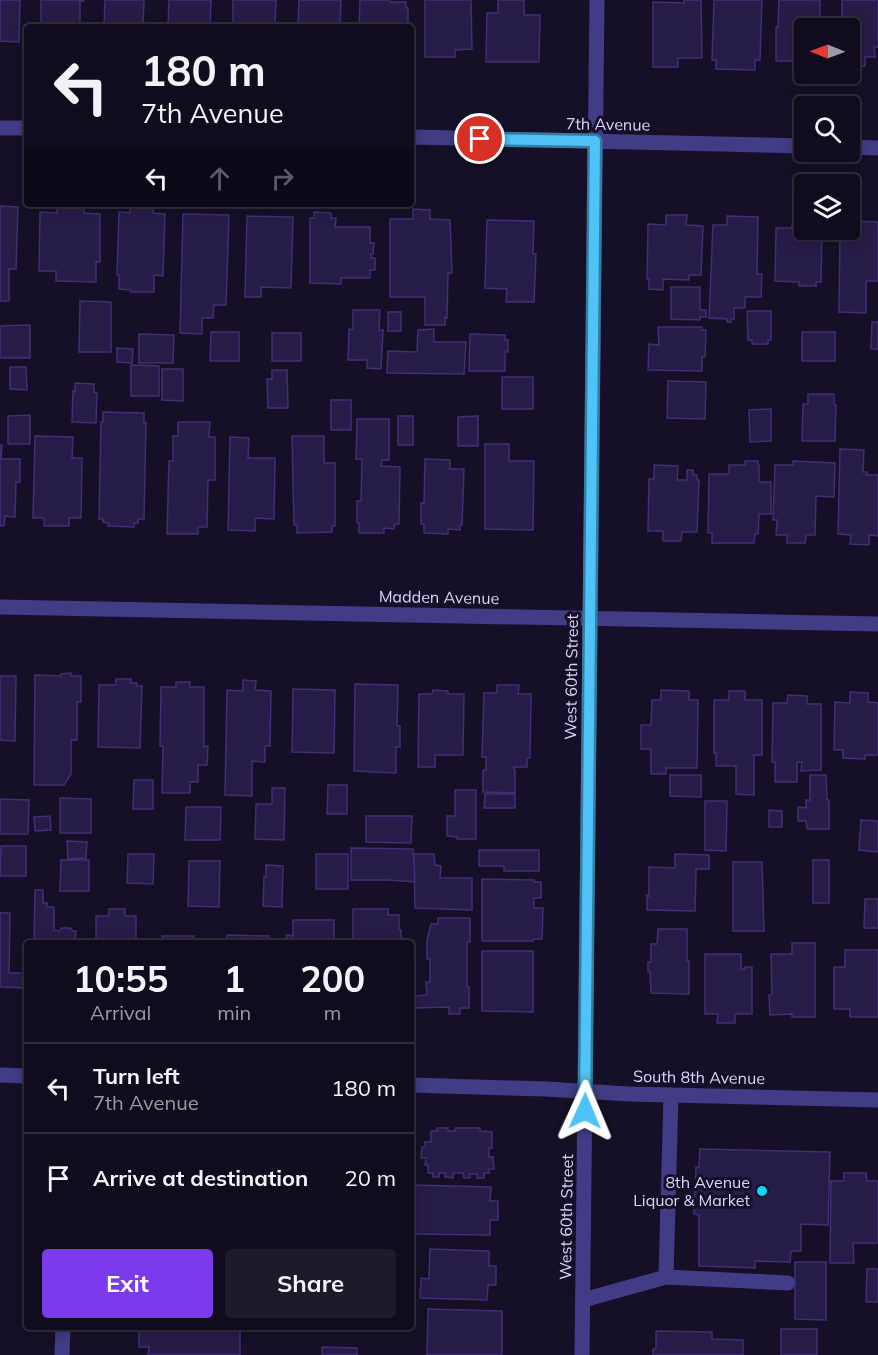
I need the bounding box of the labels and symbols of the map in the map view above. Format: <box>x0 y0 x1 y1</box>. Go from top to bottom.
north arrow <box>794 18 860 84</box>
pin <box>454 113 505 164</box>
street label: 7th Avenue <box>566 113 650 135</box>
street label: Madden Avenue <box>379 586 499 608</box>
street label: West 60th Street <box>560 614 582 740</box>
street label: South 8th Avenue <box>633 1066 765 1088</box>
position arrow <box>553 1079 617 1143</box>
street label: West 60th Street <box>555 1154 577 1280</box>
place label: 8th Avenue Liquor & Market <box>633 1172 750 1210</box>
marker: 8th Avenue Liquor & Market <box>755 1184 769 1198</box>

